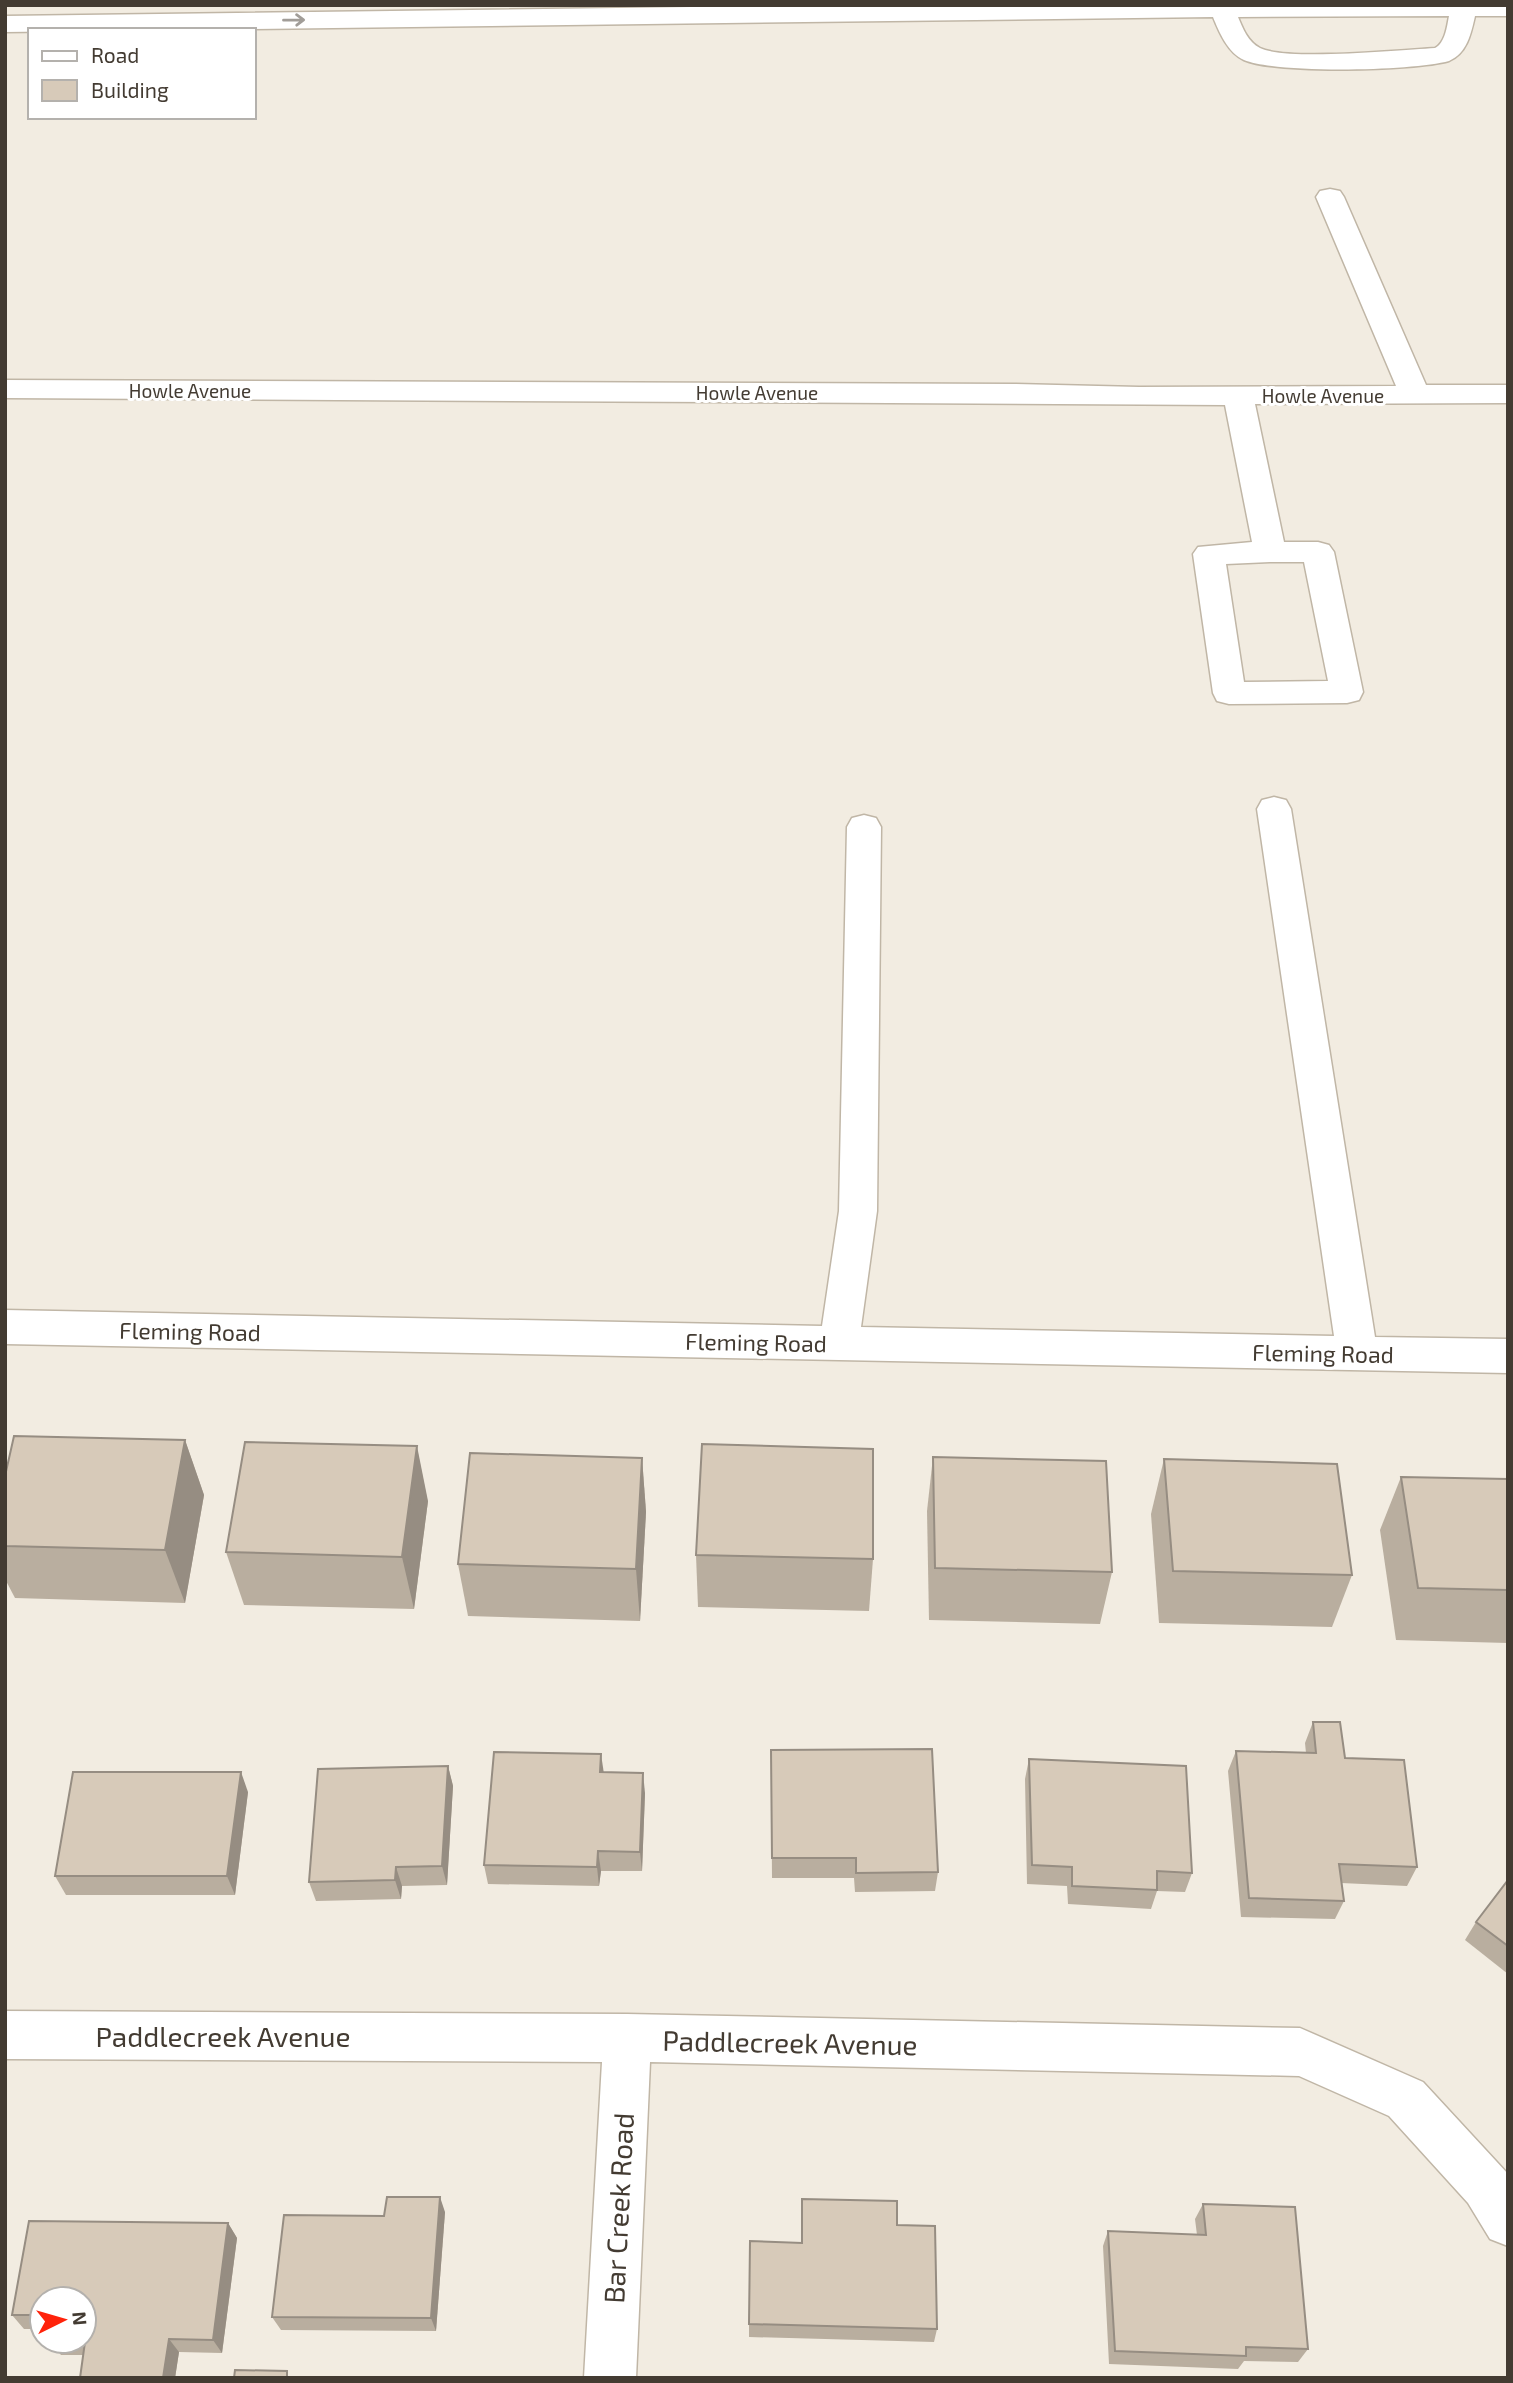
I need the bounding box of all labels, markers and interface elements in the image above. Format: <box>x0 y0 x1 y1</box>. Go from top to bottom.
one-way arrow <box>282 13 305 27</box>
legend <box>28 28 256 119</box>
text: Road <box>91 42 139 67</box>
text: Building <box>91 77 169 102</box>
street label: Howle Avenue <box>129 379 251 402</box>
street label: Howle Avenue <box>696 381 818 404</box>
street label: Howle Avenue <box>1262 384 1384 407</box>
street label: Fleming Road <box>119 1316 261 1346</box>
street label: Fleming Road <box>685 1327 827 1357</box>
street label: Fleming Road <box>1252 1338 1394 1368</box>
street label: Paddlecreek Avenue <box>95 2019 351 2053</box>
street label: Paddlecreek Avenue <box>662 2023 918 2061</box>
street label: Bar Creek Road <box>596 2112 640 2304</box>
north arrow <box>28 2285 98 2355</box>
text: N <box>68 2311 92 2326</box>

